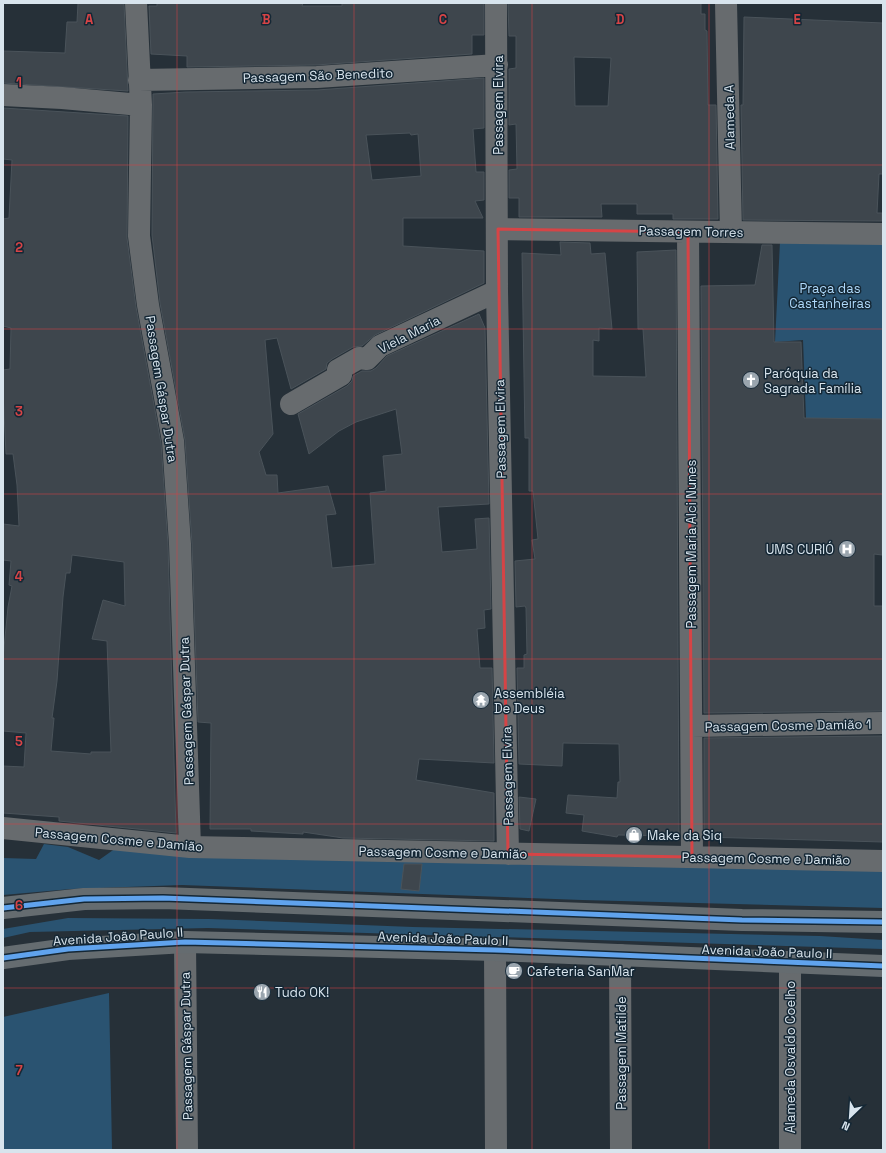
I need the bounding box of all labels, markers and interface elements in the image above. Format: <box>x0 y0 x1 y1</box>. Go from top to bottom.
text: A <box>85 11 94 28</box>
text: B <box>262 11 271 28</box>
text: C <box>439 11 447 28</box>
text: D <box>616 11 625 28</box>
text: E <box>793 11 801 28</box>
street label: Passagem Elvira <box>490 55 507 155</box>
street label: Passagem São Benedito <box>243 64 394 87</box>
text: 1 <box>16 74 22 91</box>
street label: Alameda A <box>720 84 739 150</box>
street label: Passagem Torres <box>638 222 744 241</box>
text: 2 <box>15 239 23 256</box>
park label: Praça das Castanheiras <box>789 280 871 312</box>
street label: Viela Maria <box>375 311 443 357</box>
street label: Passagem Gáspar Dutra <box>142 315 182 464</box>
place label: Paróquia da Sagrada Família <box>764 365 862 397</box>
church icon: Paróquia da Sagrada Família <box>741 370 761 390</box>
street label: Passagem Elvira <box>491 379 510 479</box>
text: 3 <box>15 403 23 420</box>
street label: Passagem Maria Alci Nunes <box>683 459 700 628</box>
hospital icon: UMS CURIÓ <box>837 539 857 559</box>
place label: UMS CURIÓ <box>766 541 834 558</box>
text: 4 <box>15 568 23 585</box>
street label: Passagem Gáspar Dutra <box>175 636 198 785</box>
place label: Assembléia De Deus <box>494 685 565 717</box>
temple icon: Assembléia De Deus <box>471 690 491 710</box>
street label: Passagem Cosme Damião 1 <box>705 716 871 735</box>
street label: Passagem Elvira <box>498 726 517 826</box>
text: 5 <box>15 733 23 750</box>
street label: Passagem Cosme e Damião <box>34 824 204 855</box>
shop icon: Make da Siq <box>624 825 644 845</box>
place label: Make da Siq <box>647 827 722 844</box>
street label: Passagem Cosme e Damião <box>358 843 528 862</box>
street label: Passagem Cosme e Damião <box>681 849 851 868</box>
text: 6 <box>15 897 23 914</box>
street label: Avenida João Paulo II <box>52 923 184 950</box>
street label: Avenida João Paulo II <box>377 928 509 949</box>
street label: Avenida João Paulo II <box>701 941 833 962</box>
cafe icon: Cafeteria SanMar <box>504 961 524 981</box>
place label: Cafeteria SanMar <box>527 963 635 980</box>
street label: Passagem Gáspar Dutra <box>177 971 196 1120</box>
street label: Alameda Osvaldo Coelho <box>782 981 799 1133</box>
restaurant icon: Tudo OK! <box>252 982 272 1002</box>
place label: Tudo OK! <box>275 984 329 1001</box>
street label: Passagem Matilde <box>613 996 630 1110</box>
text: 7 <box>15 1062 23 1079</box>
north arrow <box>830 1097 870 1137</box>
text: N <box>839 1118 852 1134</box>

